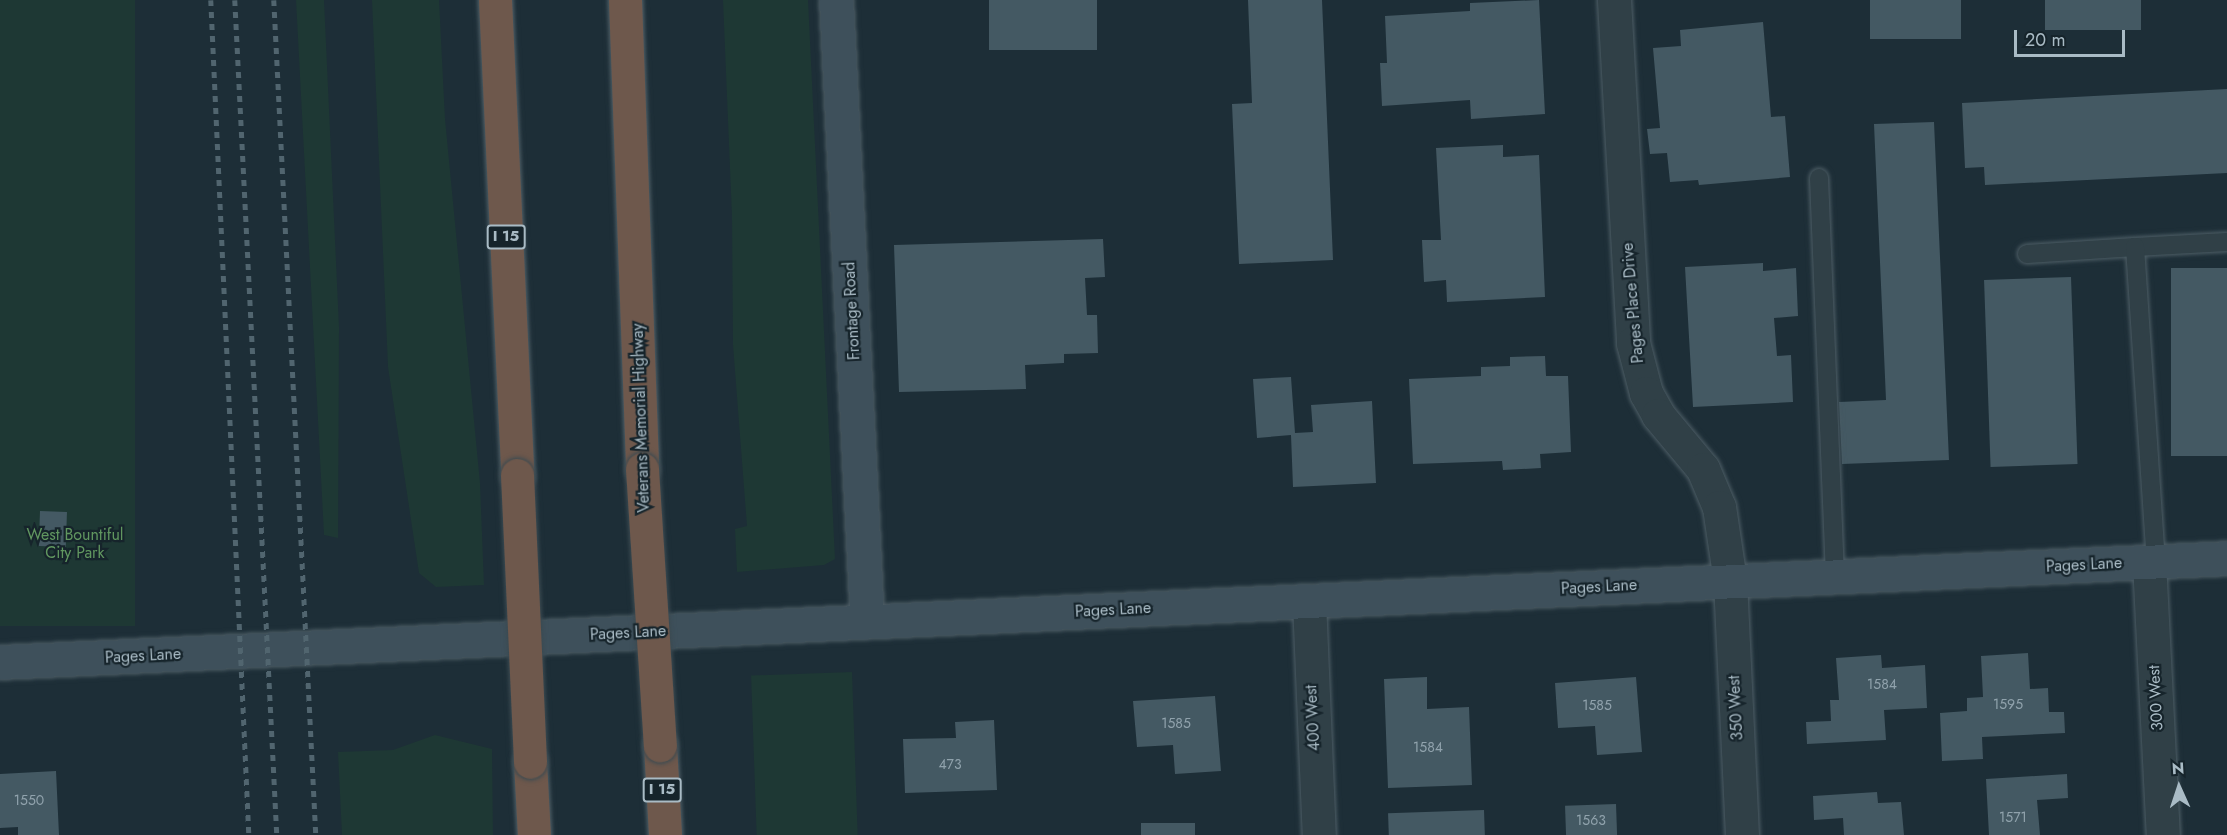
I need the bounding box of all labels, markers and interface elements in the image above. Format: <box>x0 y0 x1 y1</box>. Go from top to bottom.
scale bar <box>2017 18 2128 56</box>
text: 20 m <box>2025 27 2065 53</box>
road number: I 15 <box>486 225 526 249</box>
street label: Pages Place Drive <box>1618 242 1648 364</box>
street label: Frontage Road <box>840 261 864 361</box>
street label: Veterans Memorial Highway <box>628 323 654 513</box>
park label: West Bountiful City Park <box>26 525 124 563</box>
street label: Pages Lane <box>2045 553 2123 577</box>
street label: Pages Lane <box>1560 575 1638 599</box>
street label: Pages Lane <box>1074 598 1152 622</box>
street label: Pages Lane <box>589 621 667 645</box>
street label: Pages Lane <box>104 644 182 668</box>
street label: 300 West <box>2145 665 2167 731</box>
street label: 350 West <box>1725 675 1747 741</box>
house number: 1584 <box>1867 676 1897 692</box>
street label: 400 West <box>1302 684 1324 752</box>
house number: 1595 <box>1993 696 2023 712</box>
house number: 1585 <box>1582 697 1612 713</box>
house number: 1585 <box>1161 715 1191 731</box>
house number: 1584 <box>1413 739 1443 755</box>
house number: 473 <box>938 756 962 772</box>
north arrow <box>2149 757 2209 817</box>
text: N <box>2171 757 2185 780</box>
road number: I 15 <box>642 778 682 802</box>
house number: 1550 <box>14 792 44 808</box>
house number: 1571 <box>1999 809 2027 825</box>
house number: 1563 <box>1576 812 1606 828</box>

